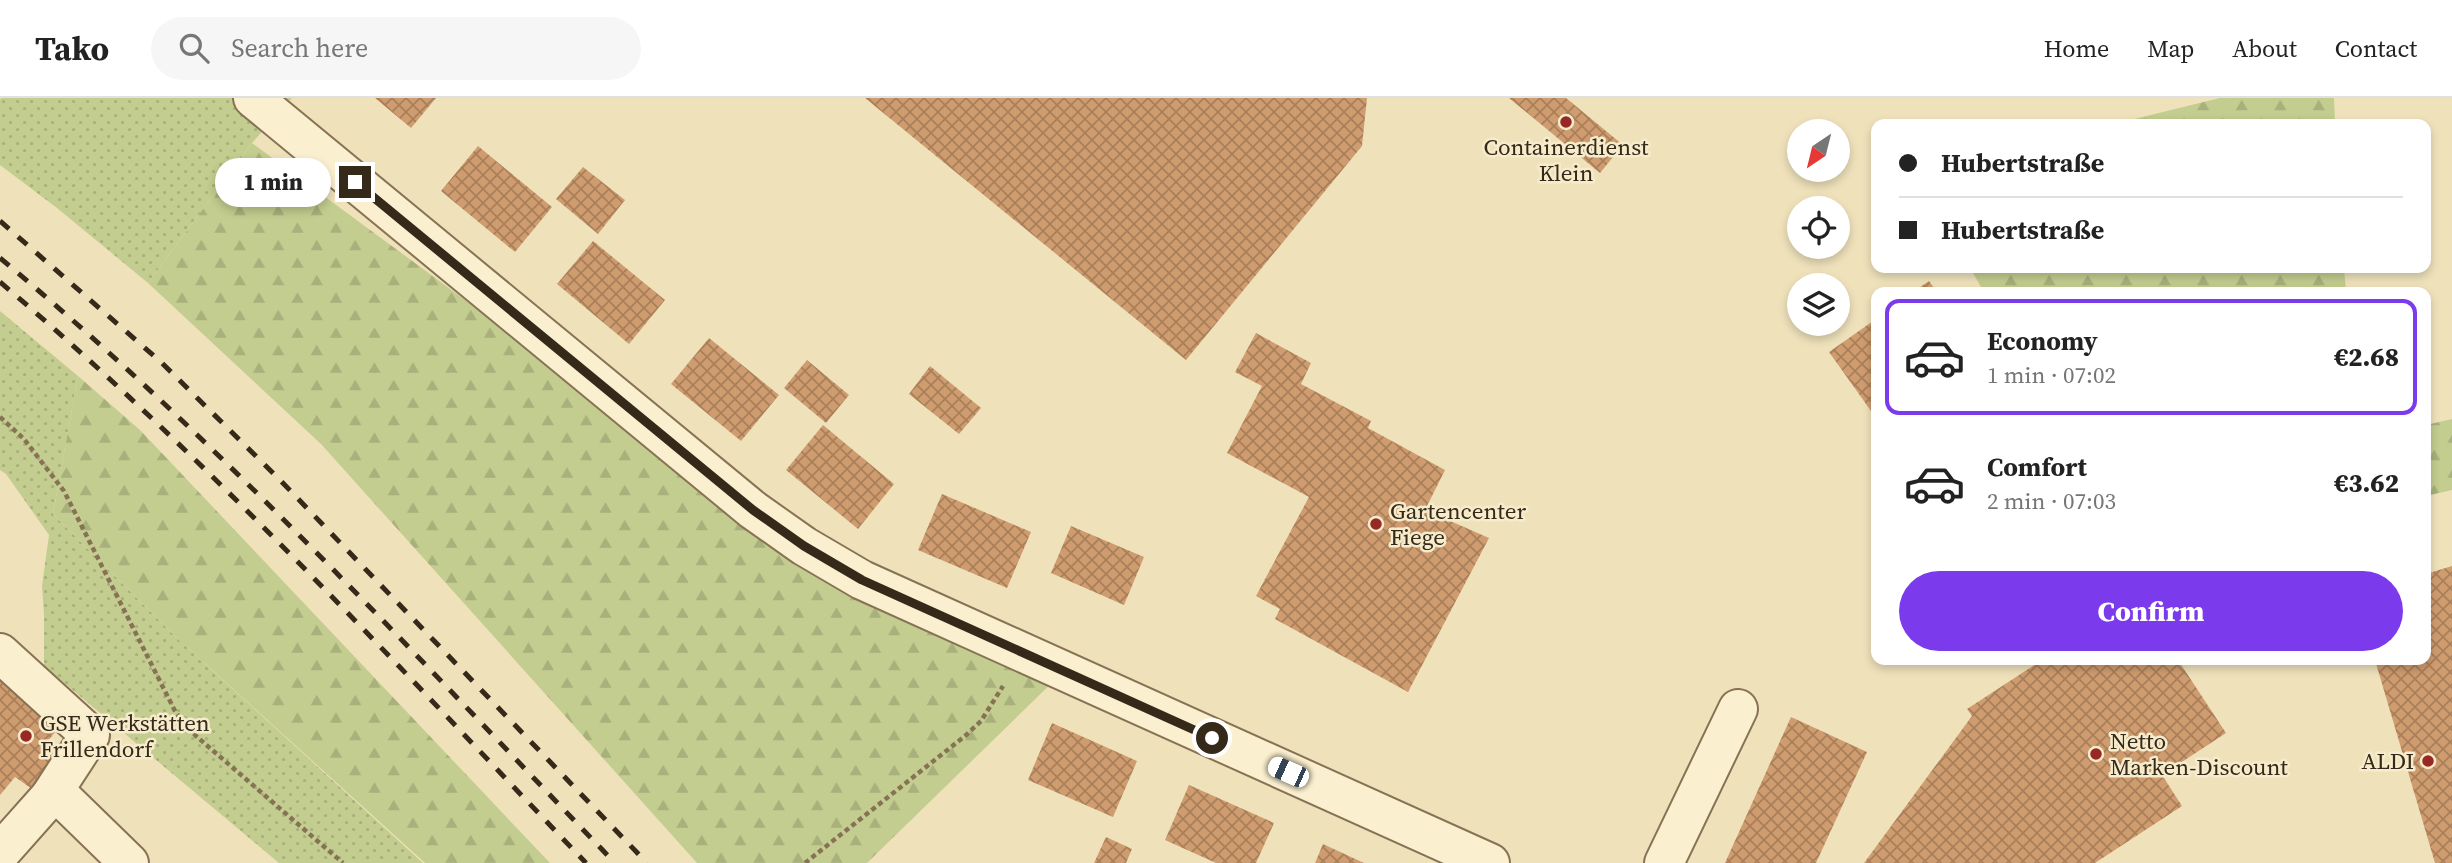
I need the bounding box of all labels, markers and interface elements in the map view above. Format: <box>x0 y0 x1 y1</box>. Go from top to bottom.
search box <box>151 17 641 80</box>
text: Tako <box>35 26 109 71</box>
icon: search <box>175 29 213 67</box>
text: Search here <box>231 30 368 66</box>
text: Home <box>2044 32 2109 65</box>
text: Map <box>2147 32 2194 65</box>
text: About <box>2232 32 2297 65</box>
text: Contact <box>2335 32 2417 65</box>
marker: Containerdienst Klein <box>1558 114 1574 130</box>
north arrow <box>1787 119 1850 182</box>
map controls <box>1787 119 1850 336</box>
place label: Containerdienst Klein <box>1483 131 1649 189</box>
text: Hubertstraße <box>1941 145 2104 181</box>
callout: 1 min <box>215 158 330 206</box>
text: 1 min <box>243 166 303 198</box>
route end <box>339 166 371 198</box>
button: locate <box>1787 196 1850 259</box>
text: Hubertstraße <box>1941 212 2104 248</box>
button: layers <box>1787 273 1850 336</box>
text: Economy <box>1987 323 2098 359</box>
icon: car <box>1903 326 1966 389</box>
text: €2.68 <box>2334 339 2399 375</box>
text: 1 min · 07:02 <box>1987 359 2116 391</box>
text: Comfort <box>1987 449 2087 485</box>
icon: car <box>1903 452 1966 515</box>
text: €3.62 <box>2334 465 2399 501</box>
text: 2 min · 07:03 <box>1987 485 2116 517</box>
place label: Gartencenter Fiege <box>1390 495 1527 553</box>
marker: Gartencenter Fiege <box>1368 516 1384 532</box>
button: Confirm <box>1899 571 2403 651</box>
place label: GSE Werkstätten Frillendorf <box>40 707 210 765</box>
route start <box>1196 722 1228 754</box>
place label: Netto Marken-Discount <box>2110 725 2288 783</box>
marker: GSE Werkstätten Frillendorf <box>18 728 34 744</box>
place label: ALDI <box>2362 745 2414 777</box>
marker: Netto Marken-Discount <box>2088 746 2104 762</box>
marker: ALDI <box>2420 753 2436 769</box>
car <box>1265 754 1312 790</box>

